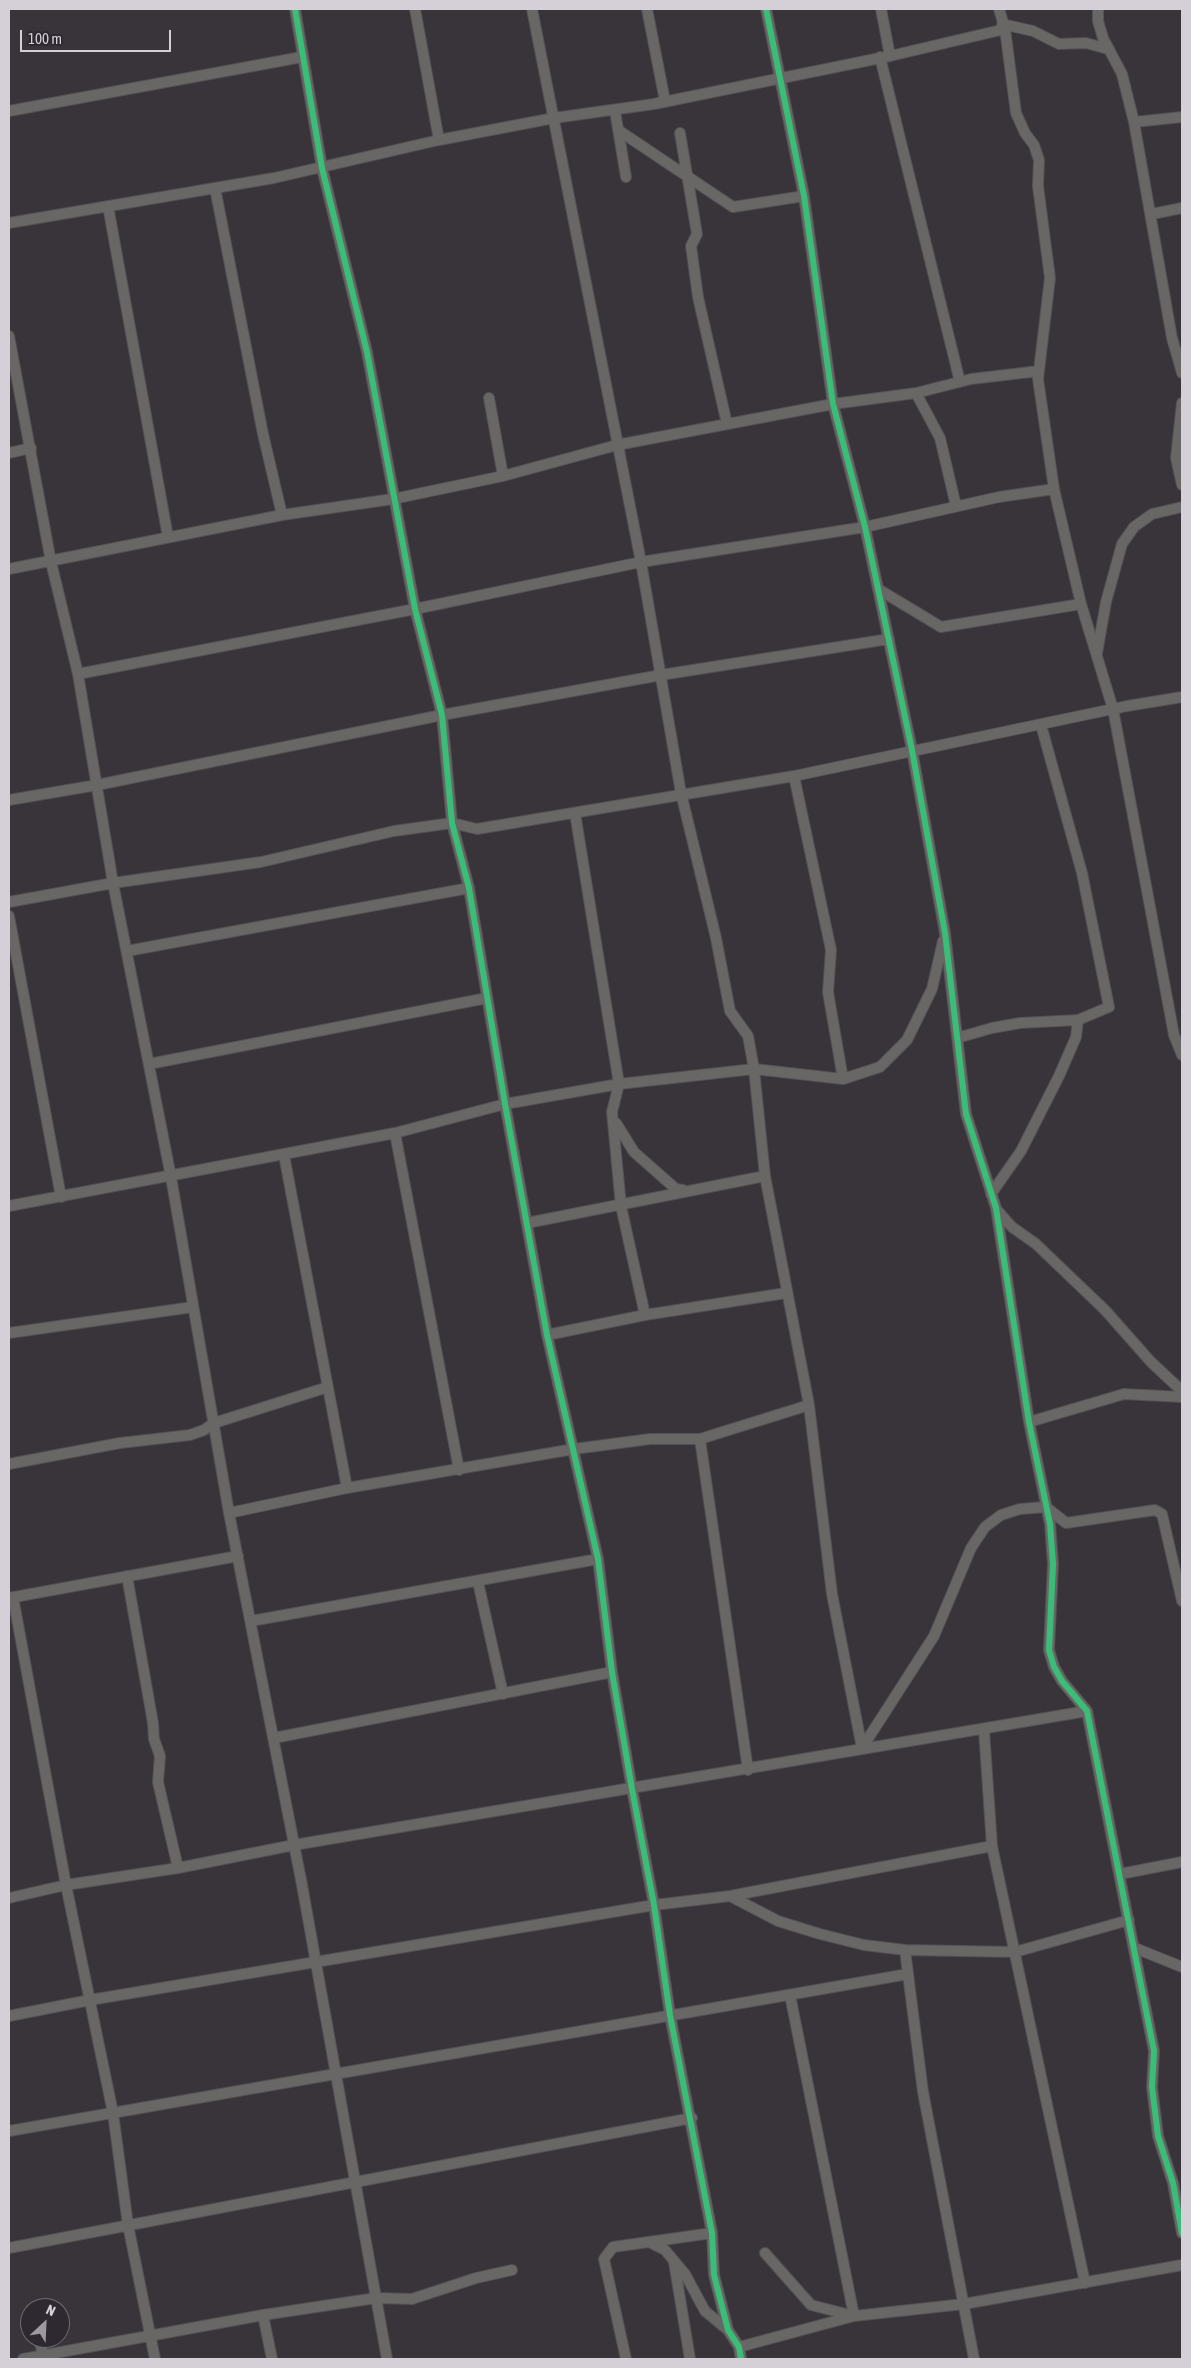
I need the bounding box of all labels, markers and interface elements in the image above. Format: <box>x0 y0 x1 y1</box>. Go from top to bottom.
scale bar <box>22 20 174 52</box>
text: 100 m <box>28 30 62 47</box>
north arrow <box>20 2298 70 2348</box>
text: N <box>44 2301 58 2319</box>

